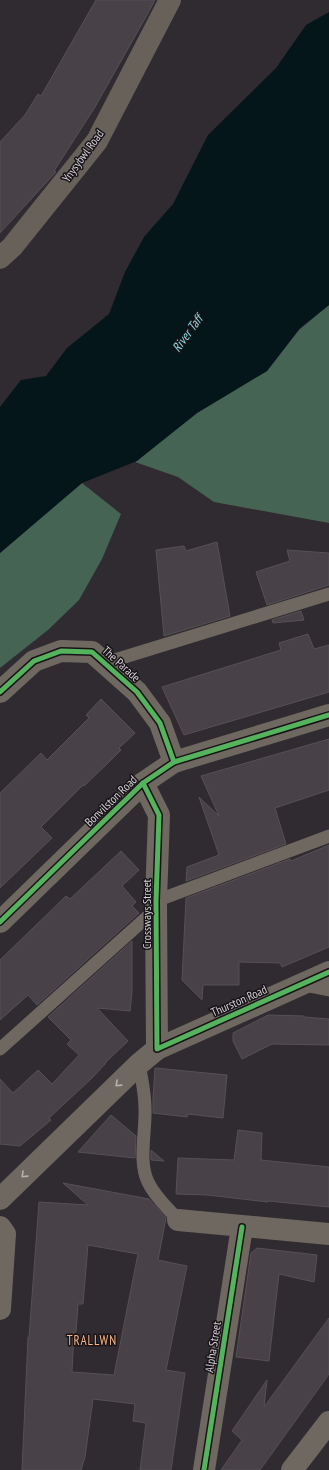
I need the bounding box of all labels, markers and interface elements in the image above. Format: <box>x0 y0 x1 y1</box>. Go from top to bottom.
street label: Ynysybwl Road <box>59 127 107 185</box>
water label: River Taff <box>168 309 208 355</box>
street label: The Parade <box>99 643 144 685</box>
street label: Bonvilston Road <box>81 772 140 829</box>
street label: Crossways Street <box>139 878 154 949</box>
street label: Thurston Road <box>208 982 269 1020</box>
one-way arrow <box>115 1080 123 1087</box>
one-way arrow <box>21 1170 29 1178</box>
street label: Alpha Street <box>201 1320 224 1373</box>
district label: TRALLWN <box>67 1332 117 1349</box>

